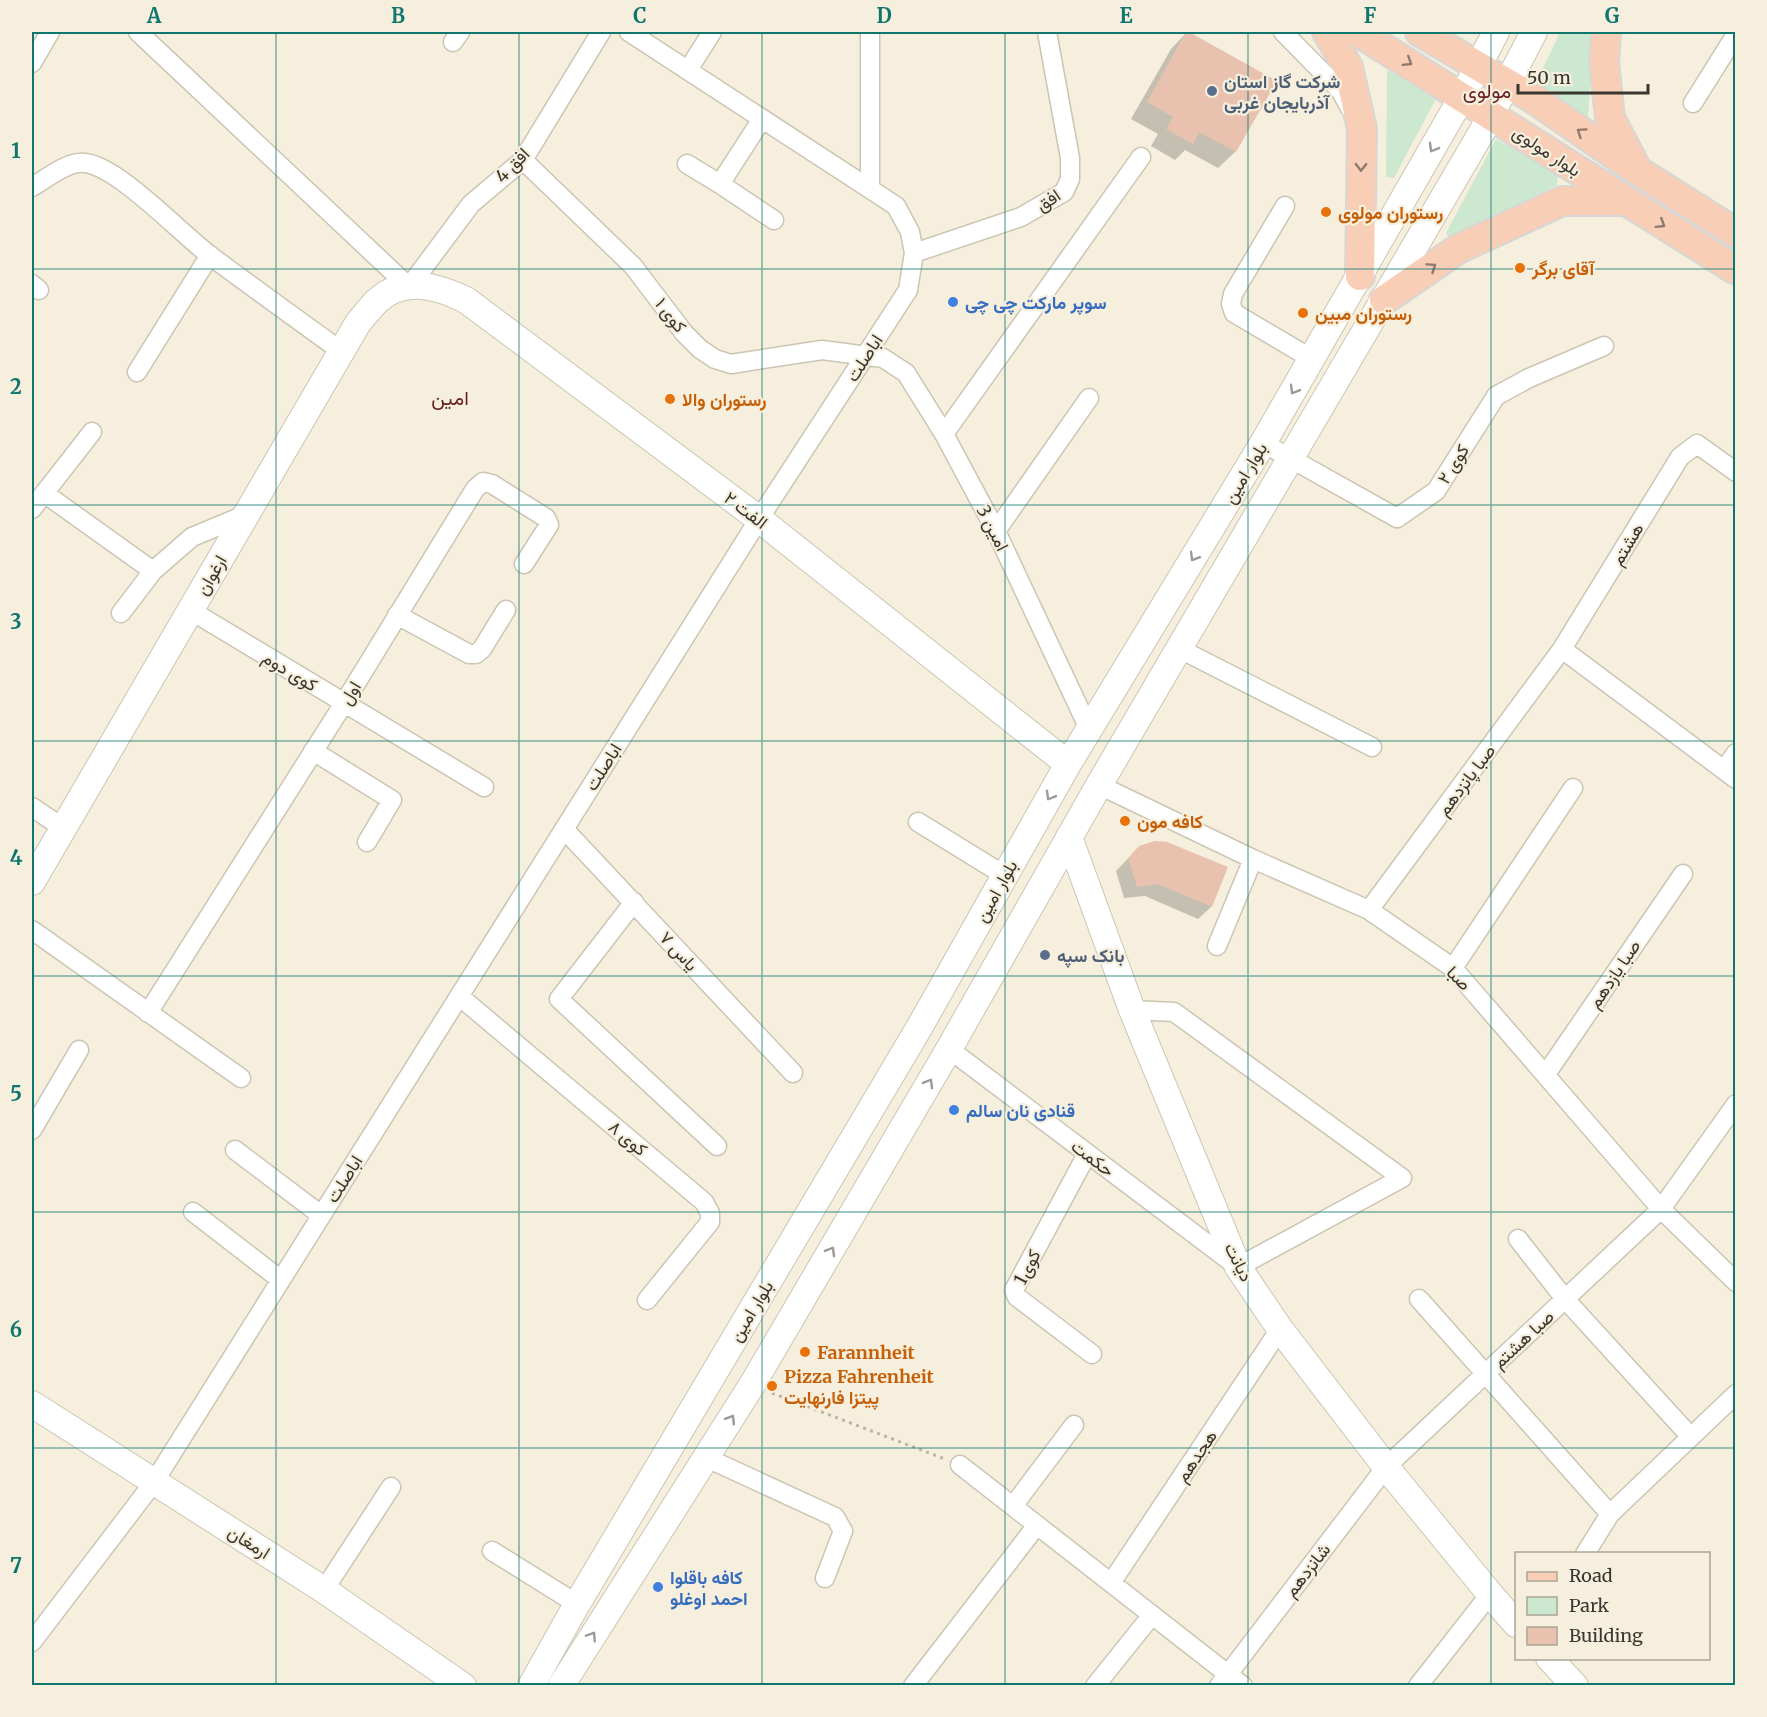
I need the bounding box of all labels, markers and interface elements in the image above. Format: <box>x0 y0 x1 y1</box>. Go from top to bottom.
text: A <box>146 3 162 28</box>
text: B <box>391 3 405 28</box>
text: C <box>633 3 647 28</box>
text: D <box>876 3 892 28</box>
text: E <box>1119 3 1133 28</box>
text: F <box>1364 3 1377 28</box>
text: G <box>1605 3 1620 28</box>
one-way arrow <box>1402 55 1412 67</box>
scale bar <box>1518 57 1648 95</box>
text: 50 m <box>1527 66 1571 89</box>
place label: شرکت گاز استان آذربایجان غربی <box>1224 70 1340 114</box>
district label: مولوی <box>1463 78 1511 104</box>
marker: شرکت گاز استان آذربایجان غربی <box>1205 84 1219 98</box>
street label: بلوار مولوی <box>1508 120 1586 182</box>
one-way arrow <box>1577 128 1588 139</box>
text: 1 <box>11 138 21 163</box>
one-way arrow <box>1429 142 1440 152</box>
street label: افق 4 <box>490 143 534 187</box>
one-way arrow <box>1355 162 1367 171</box>
street label: افق <box>1031 184 1065 216</box>
place label: رستوران مولوی <box>1338 201 1443 224</box>
marker: رستوران مولوی <box>1319 205 1333 219</box>
one-way arrow <box>1654 216 1665 227</box>
place label: آقاى برگر <box>1531 257 1596 280</box>
marker: آقاى برگر <box>1513 261 1527 275</box>
one-way arrow <box>1426 263 1437 274</box>
place label: سوپر مارکت چی چی <box>965 291 1107 315</box>
street label: کوی ۱ <box>650 293 692 337</box>
marker: سوپر مارکت چی چی <box>946 295 960 309</box>
place label: رستوران مبین <box>1315 302 1412 325</box>
marker: رستوران مبین <box>1296 306 1310 320</box>
street label: اباصلت <box>840 330 888 386</box>
text: 2 <box>10 374 22 399</box>
one-way arrow <box>1290 384 1301 394</box>
district label: امین <box>431 385 469 410</box>
place label: رستوران والا <box>682 388 766 411</box>
marker: رستوران والا <box>663 392 677 406</box>
street label: بلوار امین <box>1218 438 1272 508</box>
street label: کوی ۲ <box>1432 440 1474 488</box>
street label: الفت ۲ <box>720 486 772 534</box>
street label: امین 3 <box>972 501 1014 555</box>
street label: هشتم <box>1605 519 1649 570</box>
street label: ارغوان <box>190 551 232 599</box>
one-way arrow <box>1189 551 1201 561</box>
text: 3 <box>10 609 22 634</box>
street label: کوی دوم <box>258 646 322 697</box>
street label: اول <box>334 677 366 709</box>
street label: اباصلت <box>580 739 626 795</box>
street label: صبا پانزدهم <box>1432 740 1501 821</box>
one-way arrow <box>1045 790 1057 800</box>
place label: کافه مون <box>1137 810 1203 833</box>
marker: کافه مون <box>1118 814 1132 828</box>
text: 4 <box>10 845 23 870</box>
street label: بلوار امین <box>970 856 1022 926</box>
street label: یاس ۷ <box>655 926 703 976</box>
street label: صبا یازدهم <box>1583 935 1646 1013</box>
place label: بانک سپه <box>1057 944 1125 968</box>
marker: بانک سپه <box>1038 948 1052 962</box>
street label: صبا <box>1442 961 1476 995</box>
one-way arrow <box>922 1079 934 1089</box>
text: 5 <box>10 1081 22 1106</box>
place label: قنادی نان سالم <box>966 1099 1075 1123</box>
marker: قنادی نان سالم <box>947 1103 961 1117</box>
street label: کوی ۸ <box>604 1115 652 1161</box>
street label: حکمت <box>1067 1134 1119 1182</box>
street label: اباصلت <box>321 1151 367 1207</box>
street label: دیانت <box>1219 1239 1259 1285</box>
street label: کوی1 <box>1008 1245 1046 1289</box>
one-way arrow <box>823 1247 835 1257</box>
street label: بلوار امین <box>724 1276 778 1346</box>
street label: صبا هشتم <box>1487 1305 1559 1374</box>
text: 6 <box>10 1317 22 1342</box>
place label: Farannheit <box>817 1341 916 1364</box>
marker: Farannheit <box>798 1345 812 1359</box>
place label: Pizza Fahrenheit پیتزا فارنهایت <box>784 1365 935 1410</box>
marker: Pizza Fahrenheit پیتزا فارنهایت <box>765 1379 779 1393</box>
one-way arrow <box>724 1415 736 1425</box>
street label: هجدهم <box>1170 1425 1223 1487</box>
street label: ارمغان <box>224 1520 274 1564</box>
street label: شانزدهم <box>1279 1538 1336 1602</box>
legend <box>1515 1552 1710 1660</box>
text: 7 <box>10 1553 22 1578</box>
text: Road <box>1569 1564 1613 1587</box>
place label: کافه باقلوا احمد اوغلو <box>670 1566 748 1610</box>
marker: کافه باقلوا احمد اوغلو <box>651 1580 665 1594</box>
text: Park <box>1569 1594 1610 1617</box>
text: Building <box>1569 1624 1643 1647</box>
one-way arrow <box>585 1632 597 1642</box>

